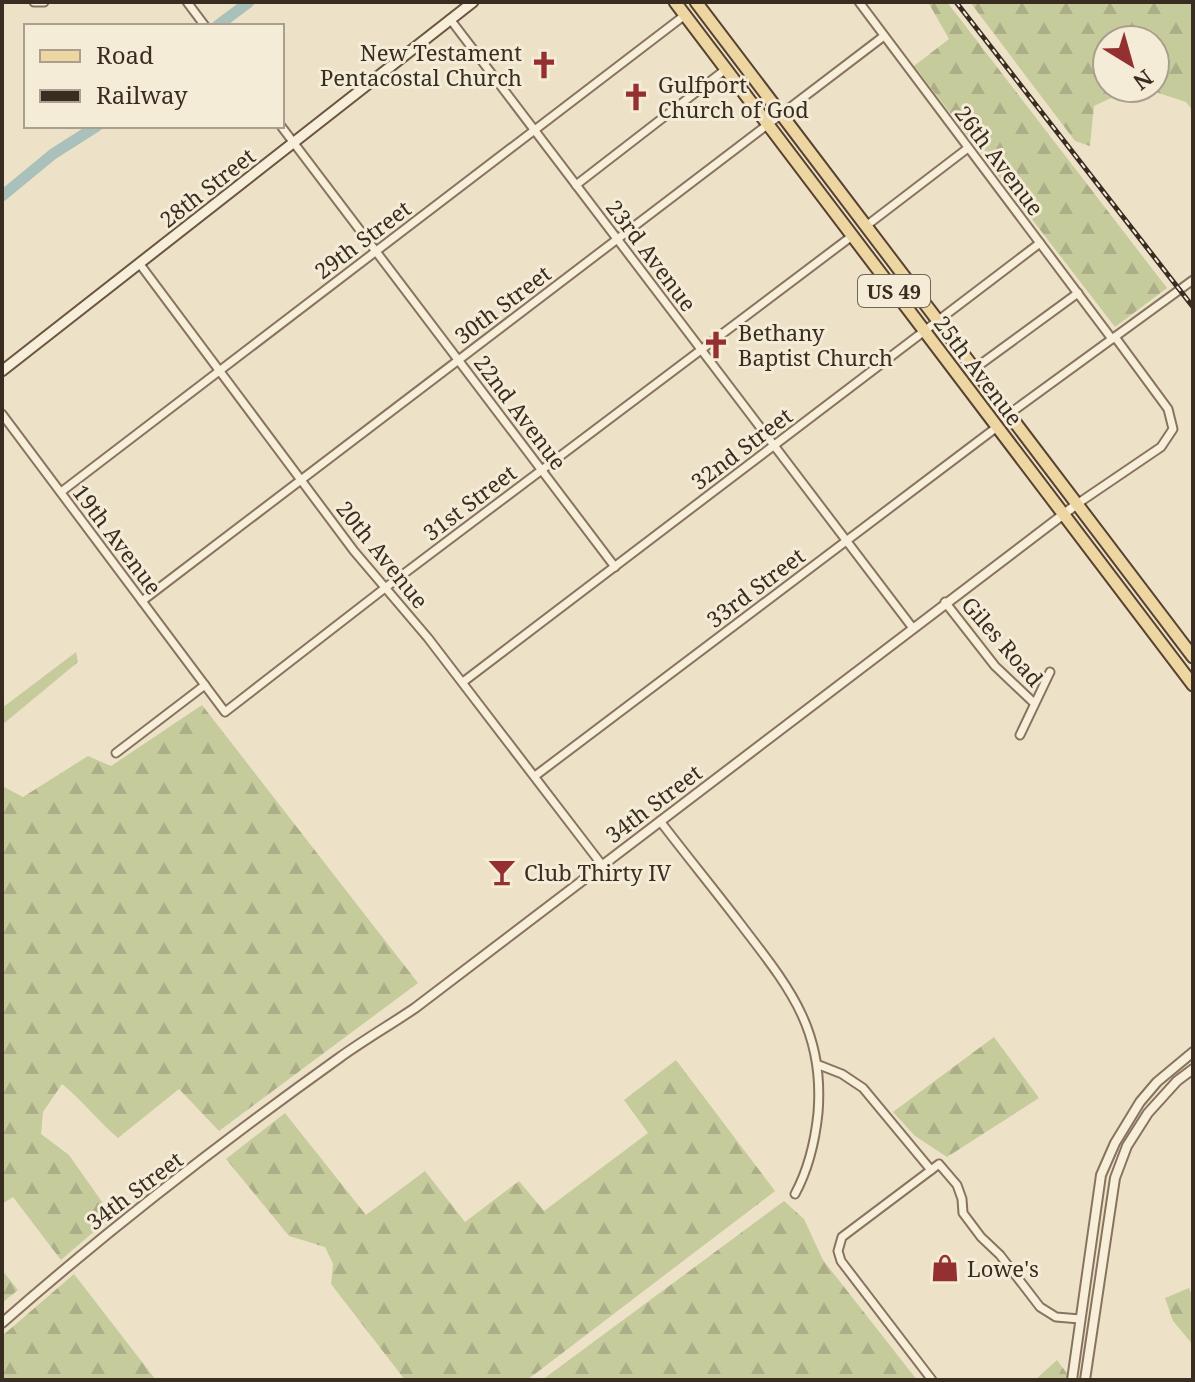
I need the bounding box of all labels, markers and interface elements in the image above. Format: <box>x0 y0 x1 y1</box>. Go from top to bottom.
legend <box>24 24 284 128</box>
north arrow <box>1091 24 1171 104</box>
place label: New Testament Pentacostal Church <box>320 37 522 92</box>
text: Road <box>96 38 154 71</box>
church icon: New Testament Pentacostal Church <box>529 50 559 80</box>
text: N <box>1128 64 1160 98</box>
place label: Gulfport Church of God <box>658 69 809 124</box>
text: Railway <box>96 78 188 111</box>
church icon: Gulfport Church of God <box>621 82 651 112</box>
street label: 26th Avenue <box>949 99 1051 221</box>
street label: 28th Street <box>153 140 261 234</box>
street label: 29th Street <box>308 193 417 285</box>
street label: 23rd Avenue <box>600 193 704 317</box>
street label: 30th Street <box>448 258 557 350</box>
road number: US 49 <box>858 275 930 307</box>
street label: 25th Avenue <box>928 309 1030 431</box>
place label: Bethany Baptist Church <box>738 317 893 372</box>
church icon: Bethany Baptist Church <box>701 330 731 360</box>
street label: 22nd Avenue <box>468 348 574 476</box>
street label: 32nd Street <box>684 400 798 496</box>
street label: 31st Street <box>416 457 522 547</box>
street label: 19th Avenue <box>67 478 169 600</box>
street label: 20th Avenue <box>330 494 436 614</box>
street label: 33rd Street <box>700 540 810 634</box>
street label: Giles Road <box>956 590 1051 693</box>
street label: 34th Street <box>599 757 708 849</box>
bar icon: Club Thirty IV <box>487 857 517 887</box>
place label: Club Thirty IV <box>524 857 671 887</box>
street label: 34th Street <box>80 1144 189 1236</box>
shop icon: Lowe's <box>930 1253 960 1283</box>
place label: Lowe's <box>967 1253 1039 1283</box>

